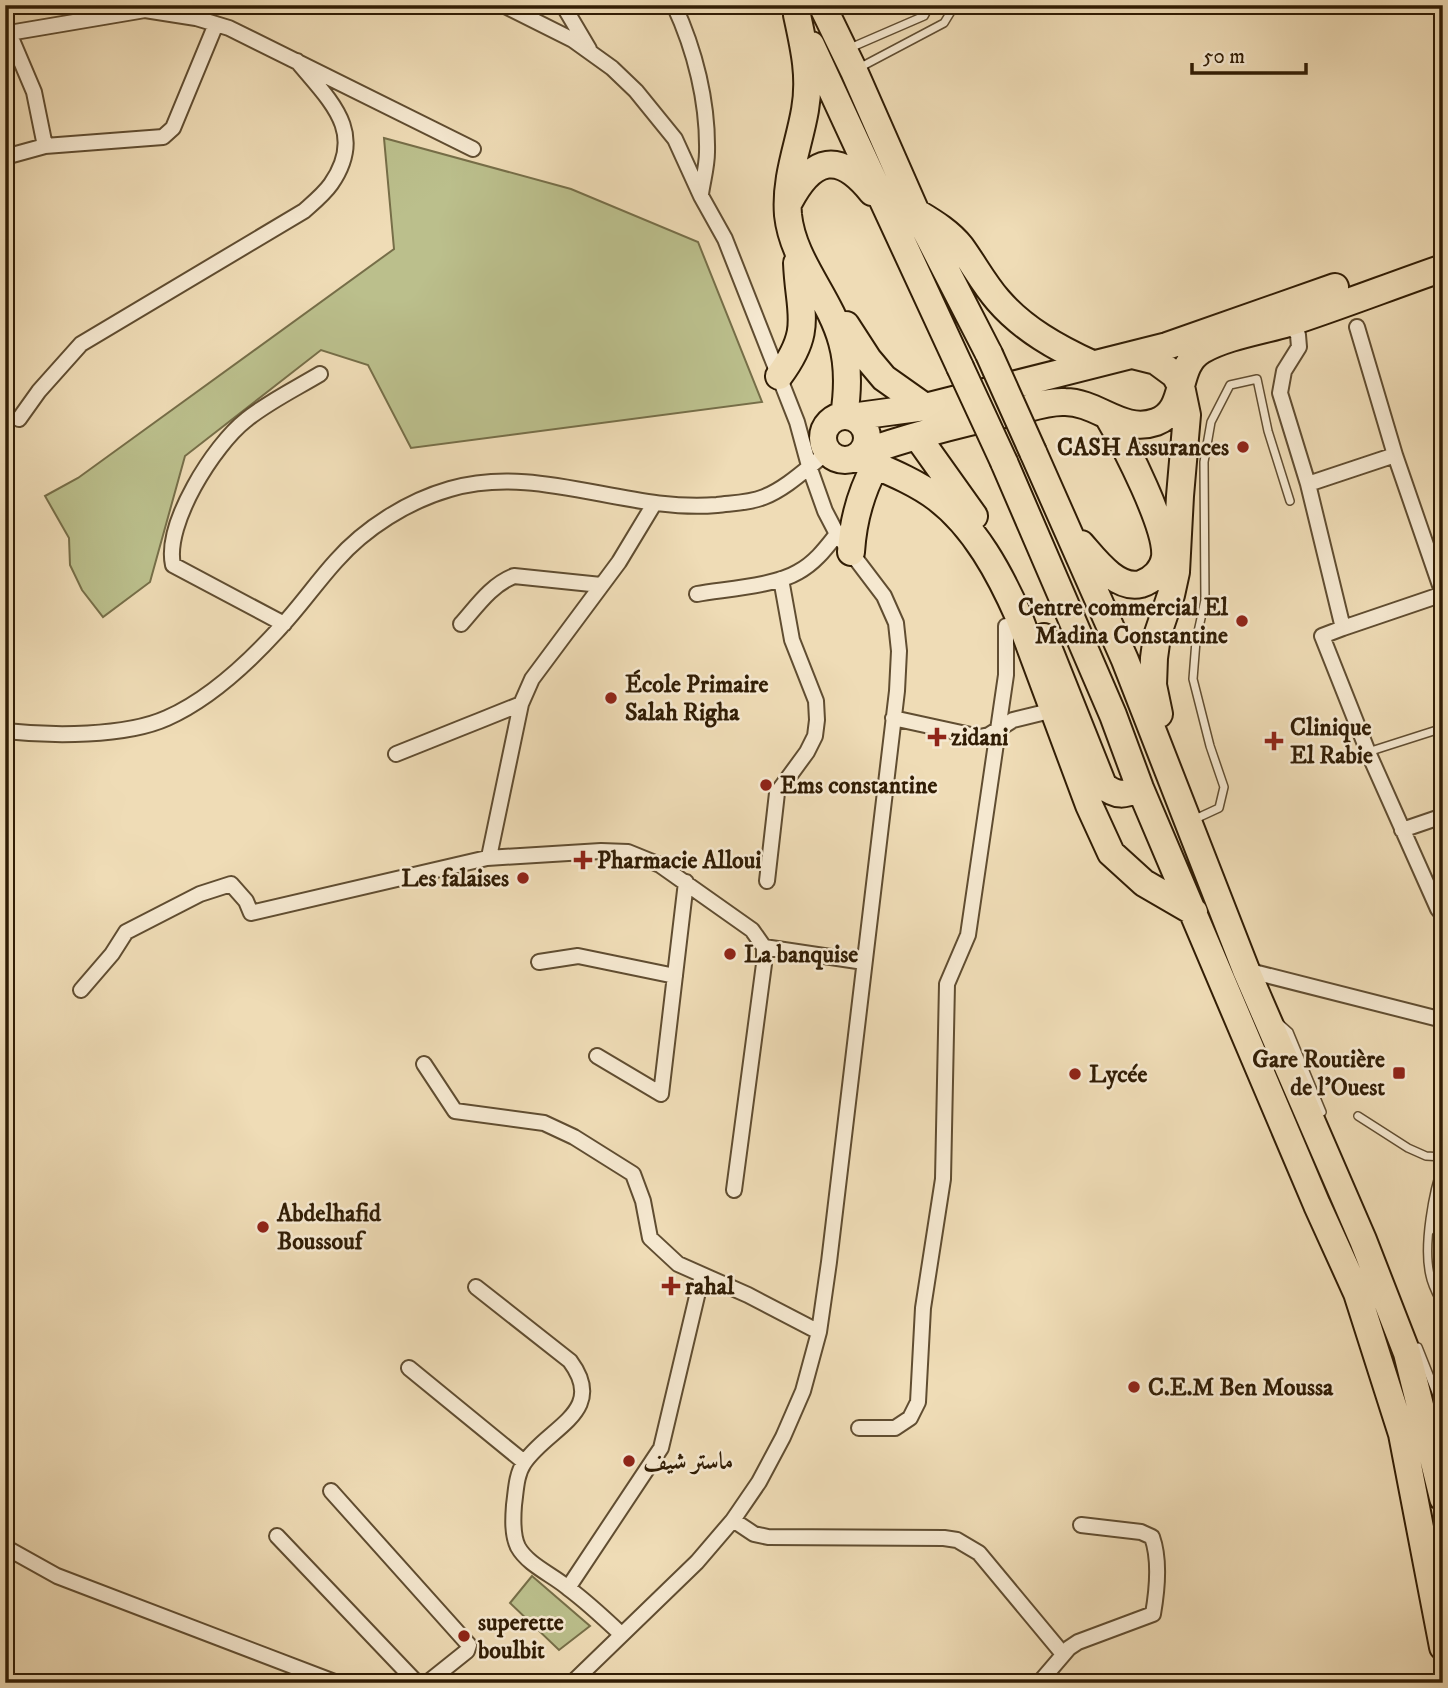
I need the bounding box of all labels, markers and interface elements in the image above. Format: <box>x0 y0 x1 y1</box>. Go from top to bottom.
scale bar <box>1192 32 1306 76</box>
text: 50 m <box>1203 44 1245 70</box>
place label: CASH Assurances <box>1057 433 1229 463</box>
marker: CASH Assurances <box>1235 439 1251 455</box>
place label: Centre commercial El Madina Constantine <box>1018 593 1229 651</box>
marker: Centre commercial El Madina Constantine <box>1234 613 1250 629</box>
place label: École Primaire Salah Righa <box>625 669 769 728</box>
marker: École Primaire Salah Righa <box>603 690 619 706</box>
place label: Clinique El Rabie <box>1290 713 1373 771</box>
place label: zidani <box>951 723 1009 753</box>
marker: zidani <box>929 729 945 745</box>
marker: Clinique El Rabie <box>1264 731 1284 751</box>
place label: Ems constantine <box>780 771 937 801</box>
marker: Ems constantine <box>758 777 774 793</box>
place label: Pharmacie Alloui <box>597 846 762 876</box>
marker: Pharmacie Alloui <box>575 852 591 868</box>
place label: Les falaises <box>401 864 509 894</box>
marker: Les falaises <box>515 870 531 886</box>
place label: La banquise <box>744 940 858 970</box>
marker: La banquise <box>722 946 738 962</box>
place label: Gare Routière de l'Ouest <box>1252 1045 1385 1103</box>
place label: Lycée <box>1089 1060 1148 1090</box>
marker: Gare Routière de l'Ouest <box>1391 1065 1407 1081</box>
marker: Lycée <box>1067 1066 1083 1082</box>
place label: Abdelhafid Boussouf <box>276 1199 382 1257</box>
marker: Abdelhafid Boussouf <box>255 1219 271 1235</box>
place label: rahal <box>685 1272 735 1302</box>
marker: rahal <box>663 1278 679 1294</box>
place label: C.E.M Ben Moussa <box>1148 1373 1334 1403</box>
marker: C.E.M Ben Moussa <box>1126 1379 1142 1395</box>
place label: ماستر شيف <box>643 1447 733 1477</box>
marker: ماستر شيف <box>621 1453 637 1469</box>
place label: superette boulbit <box>477 1608 564 1666</box>
marker: superette boulbit <box>456 1628 472 1644</box>

